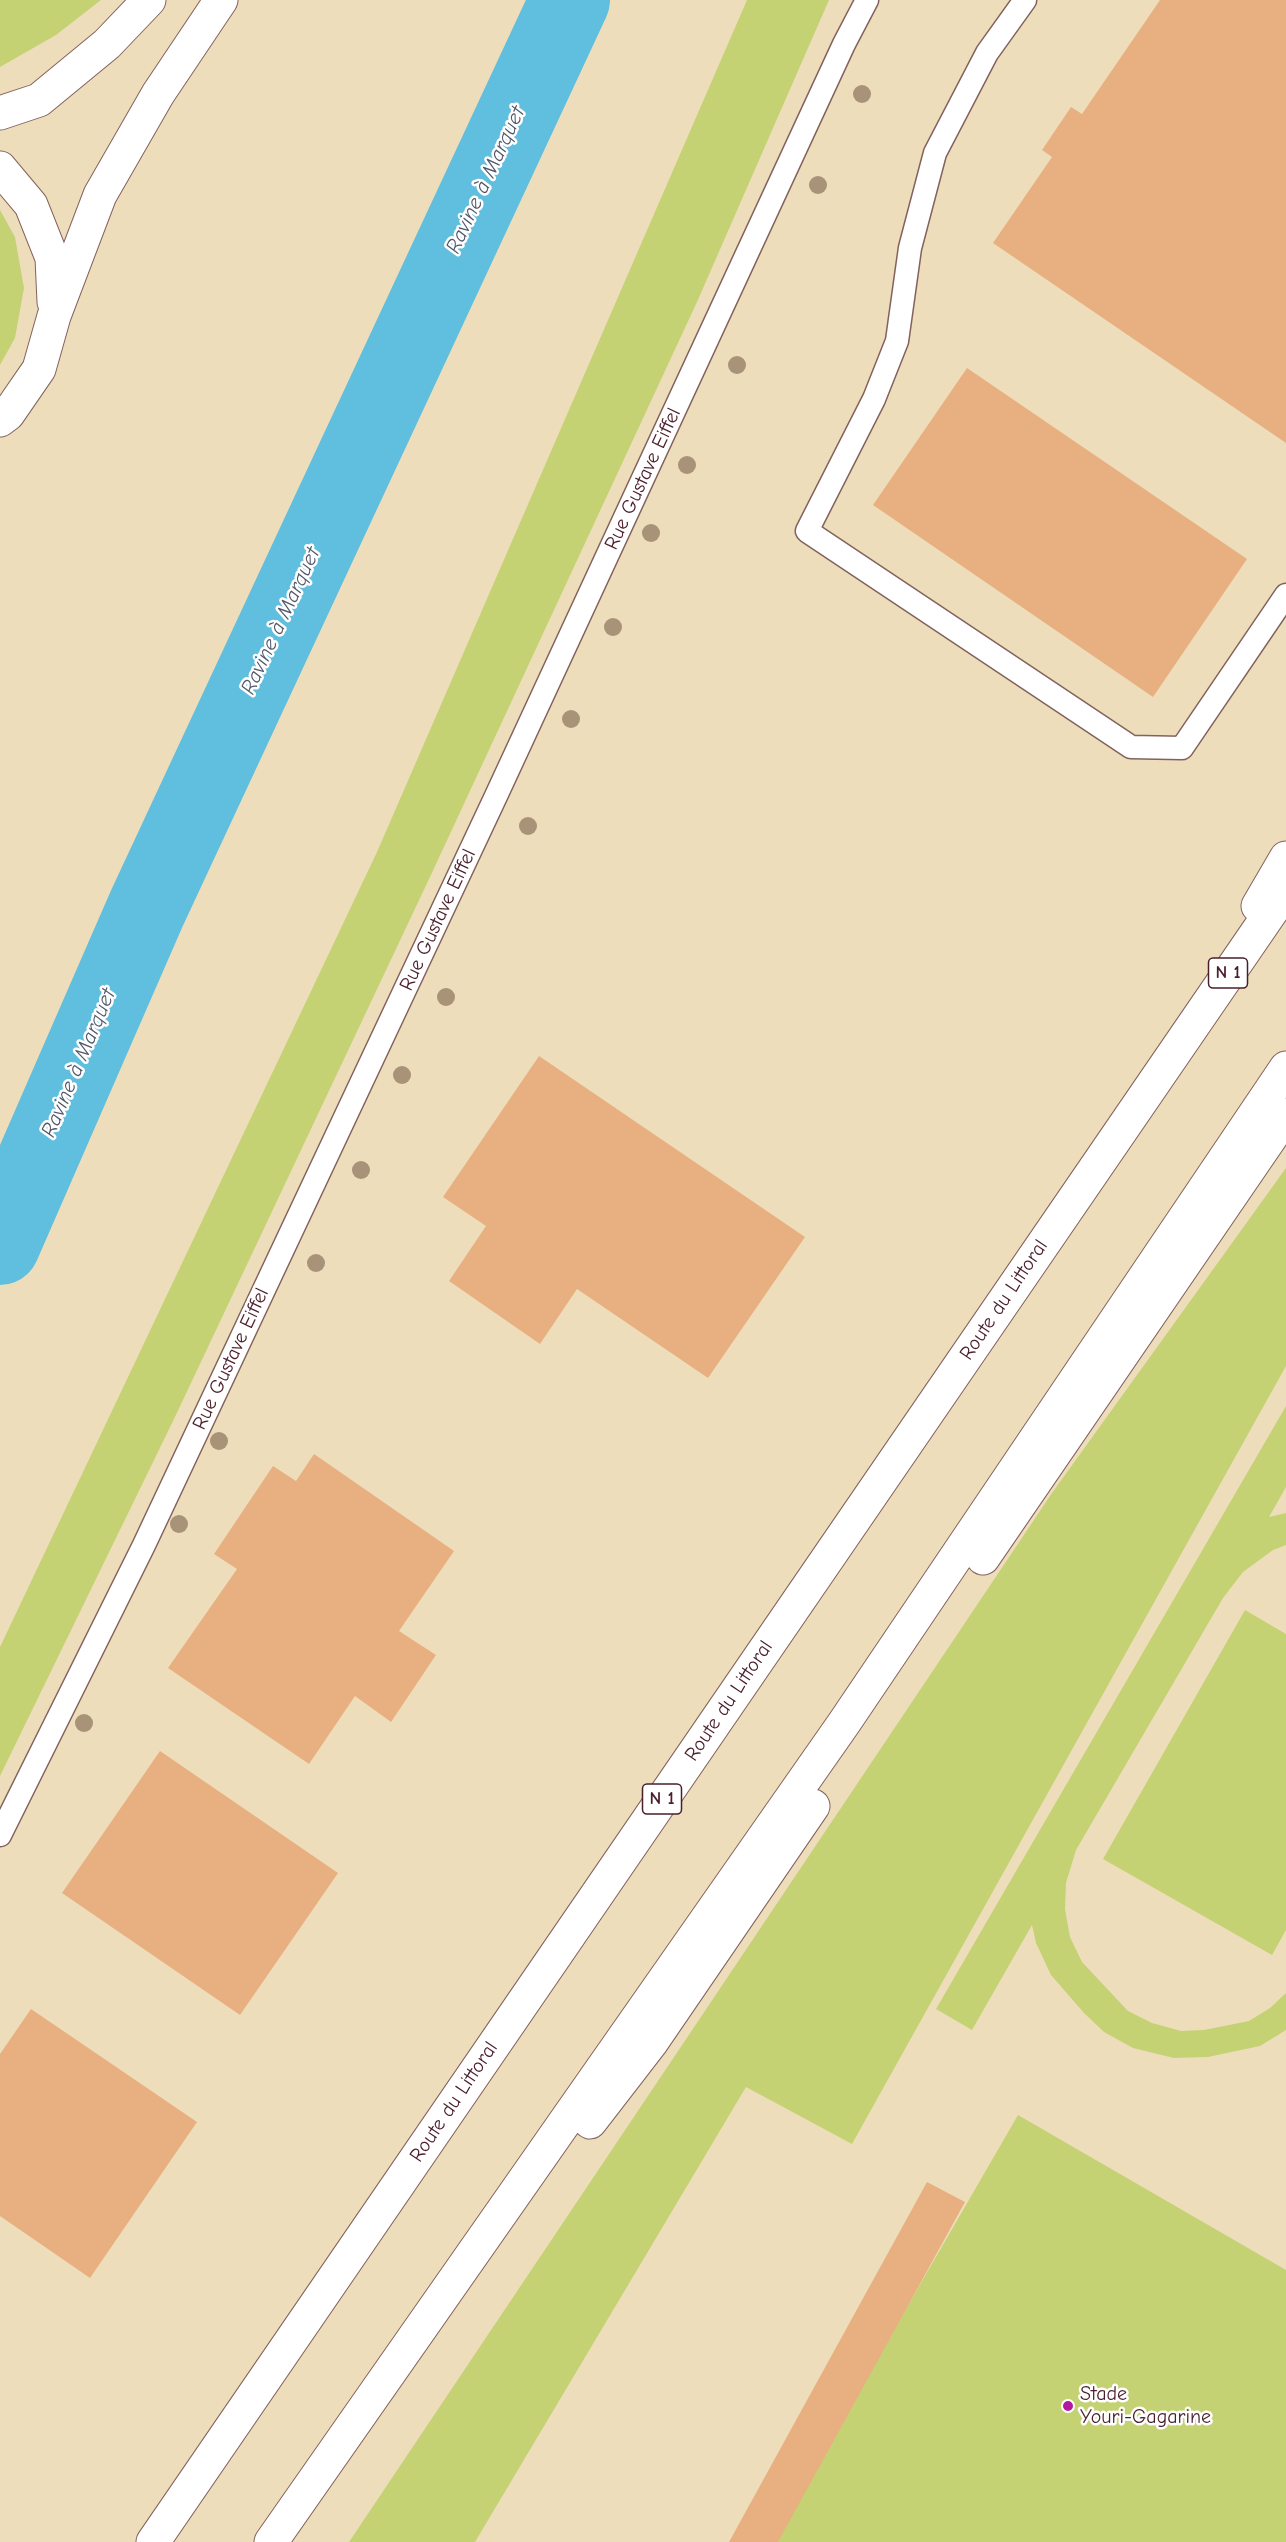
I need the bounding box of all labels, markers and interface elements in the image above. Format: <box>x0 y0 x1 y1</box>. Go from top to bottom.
water label: Ravine à Marquet <box>441 103 531 257</box>
street label: Rue Gustave Eiffel <box>600 404 686 554</box>
water label: Ravine à Marquet <box>236 544 326 698</box>
street label: Rue Gustave Eiffel <box>395 845 481 995</box>
road number: N 1 <box>1208 958 1248 988</box>
water label: Ravine à Marquet <box>36 985 122 1141</box>
street label: Route du Littoral <box>955 1235 1053 1365</box>
street label: Rue Gustave Eiffel <box>188 1284 274 1434</box>
street label: Route du Littoral <box>680 1636 778 1766</box>
road number: N 1 <box>642 1784 682 1814</box>
street label: Route du Littoral <box>405 2037 503 2167</box>
place label: Stade Youri-Gagarine <box>1080 2382 1211 2429</box>
marker: Stade Youri-Gagarine <box>1061 2399 1075 2413</box>

